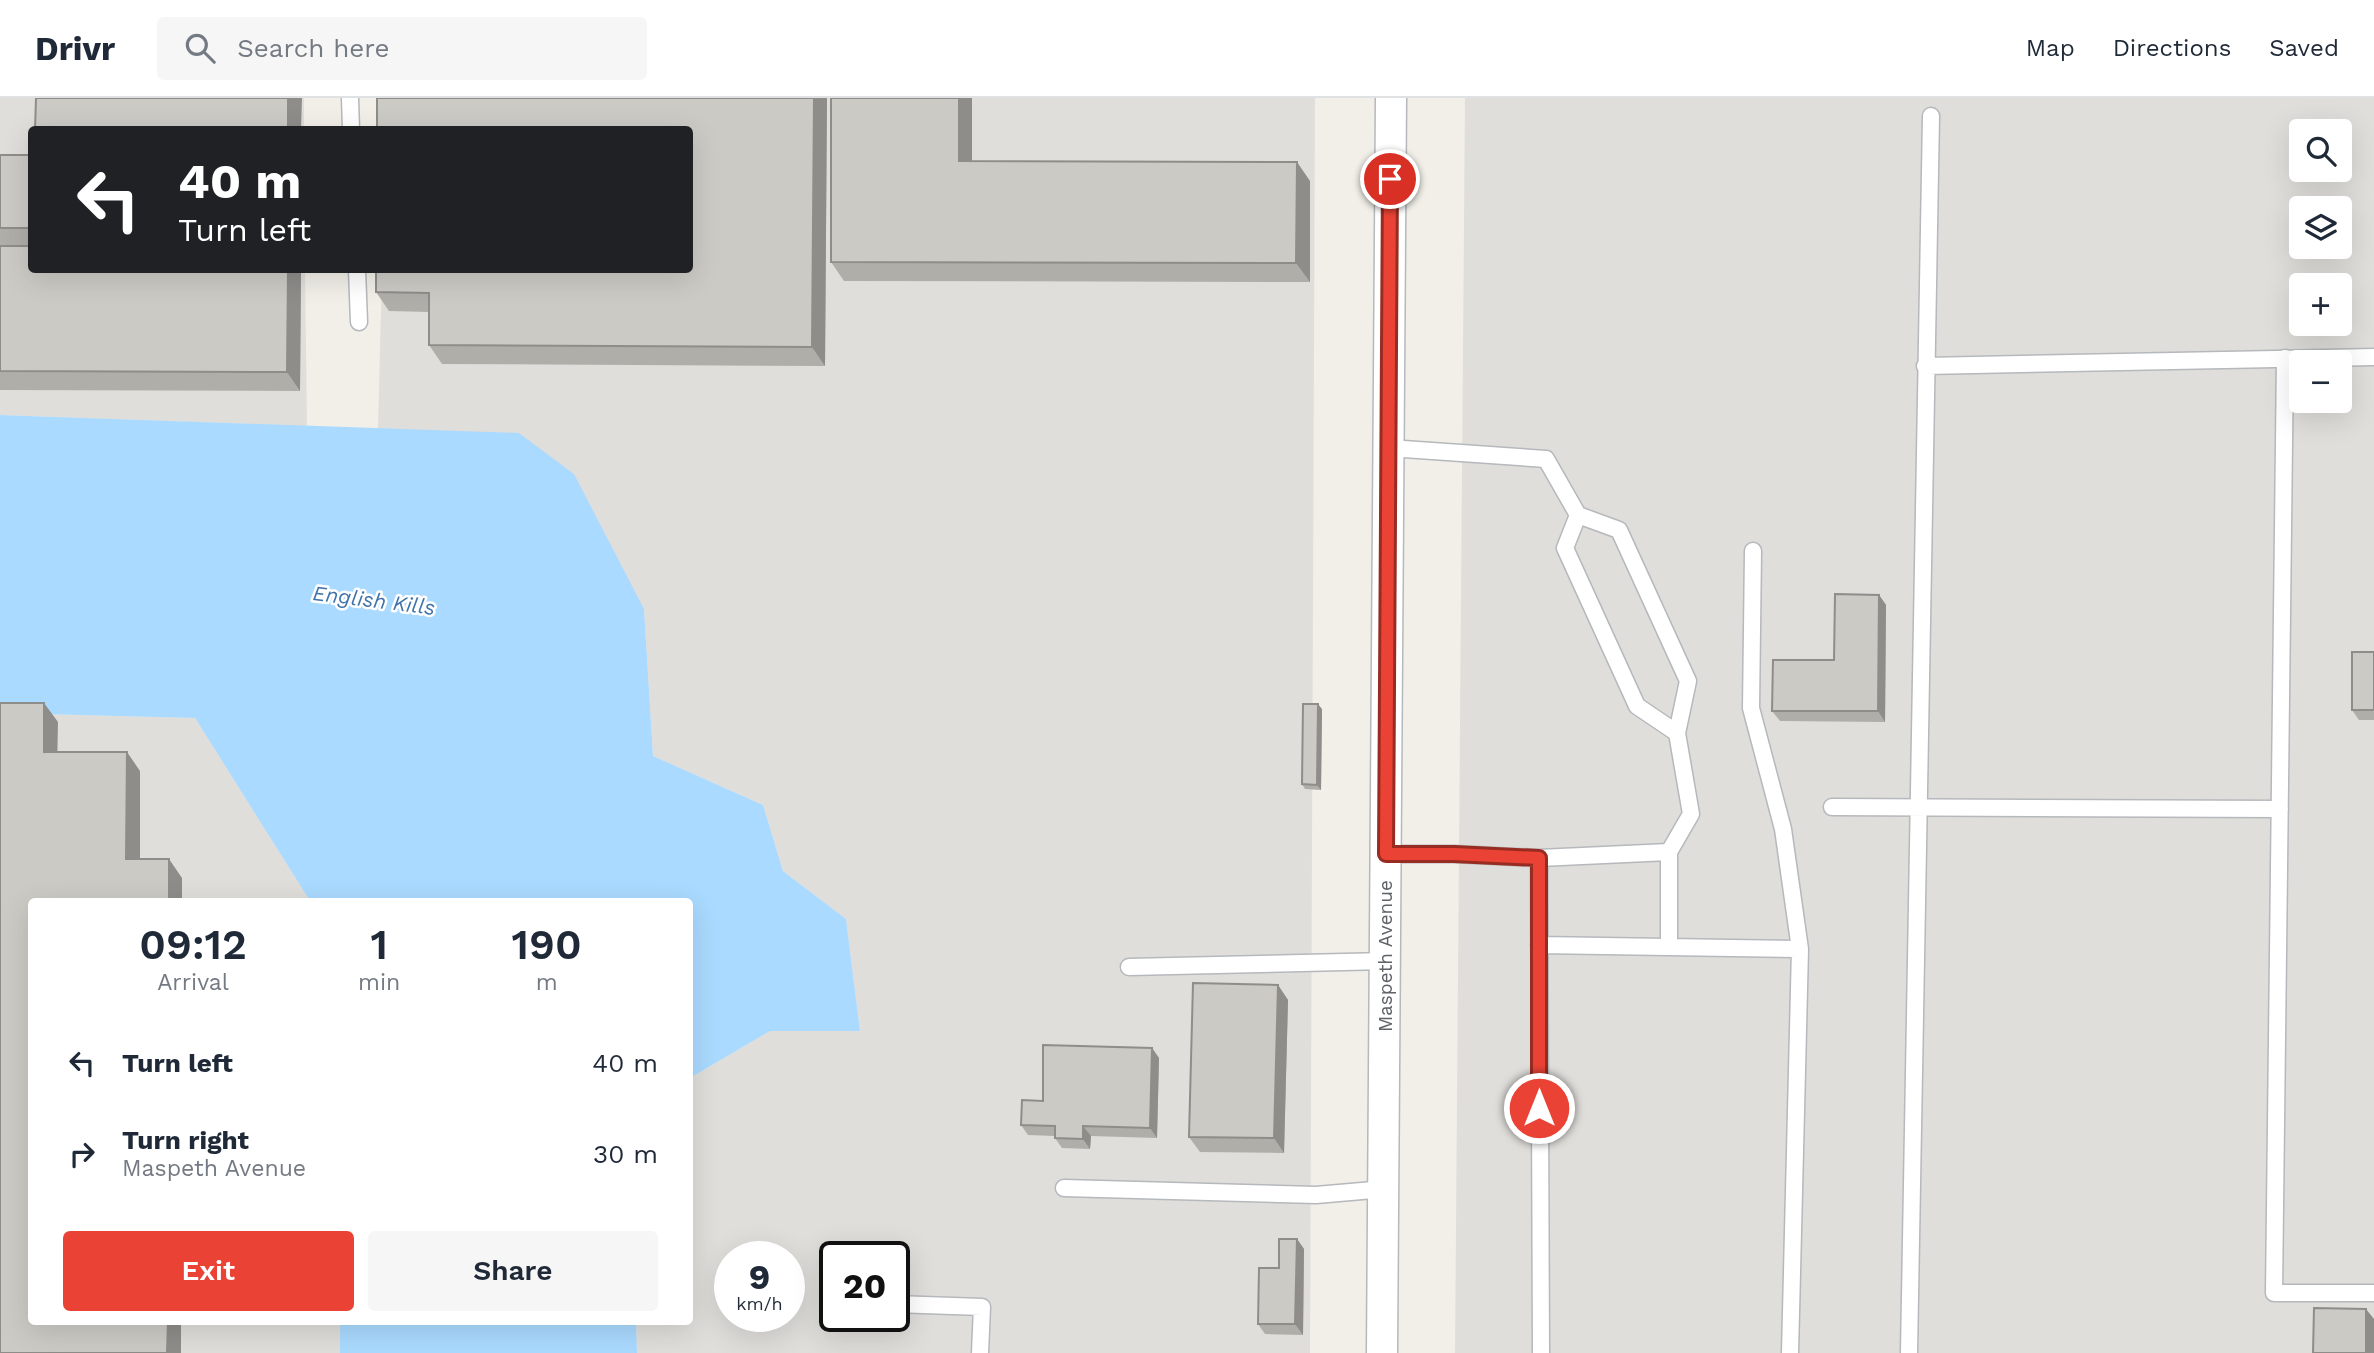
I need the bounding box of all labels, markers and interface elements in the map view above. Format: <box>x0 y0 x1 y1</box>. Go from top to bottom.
search box <box>157 17 647 80</box>
text: Drivr <box>35 29 115 68</box>
icon: search <box>181 29 219 67</box>
text: Search here <box>237 33 390 63</box>
text: Map <box>2026 34 2075 62</box>
text: Directions <box>2113 34 2231 62</box>
text: Saved <box>2269 34 2339 62</box>
map controls <box>2289 119 2352 413</box>
button: search <box>2289 119 2352 182</box>
pin <box>1360 149 1420 209</box>
text: 40 m <box>178 152 301 210</box>
icon: left <box>63 154 154 245</box>
icon: arrive <box>1371 160 1409 198</box>
button: layers <box>2289 196 2352 259</box>
text: Turn left <box>178 211 311 249</box>
button: + <box>2289 273 2352 336</box>
button: − <box>2289 350 2352 413</box>
water label: English Kills <box>311 580 437 620</box>
street label: Maspeth Avenue <box>1374 880 1397 1032</box>
text: 09:12 <box>139 920 247 969</box>
text: 1 <box>370 920 388 969</box>
text: 190 <box>512 920 582 969</box>
text: Arrival <box>157 969 229 996</box>
text: min <box>358 969 400 996</box>
text: m <box>536 969 558 996</box>
icon: left <box>63 1044 101 1082</box>
text: Turn left <box>122 1048 233 1078</box>
text: 40 m <box>592 1048 658 1078</box>
position arrow <box>1502 1071 1576 1145</box>
text: Turn right <box>122 1125 249 1155</box>
icon: right <box>63 1135 101 1173</box>
text: 30 m <box>593 1139 658 1169</box>
text: Maspeth Avenue <box>122 1155 306 1182</box>
button: Exit <box>63 1231 354 1311</box>
button: Share <box>368 1231 658 1311</box>
speed limit sign: 20 <box>819 1241 910 1332</box>
text: 9 <box>749 1256 770 1298</box>
text: km/h <box>736 1293 783 1314</box>

